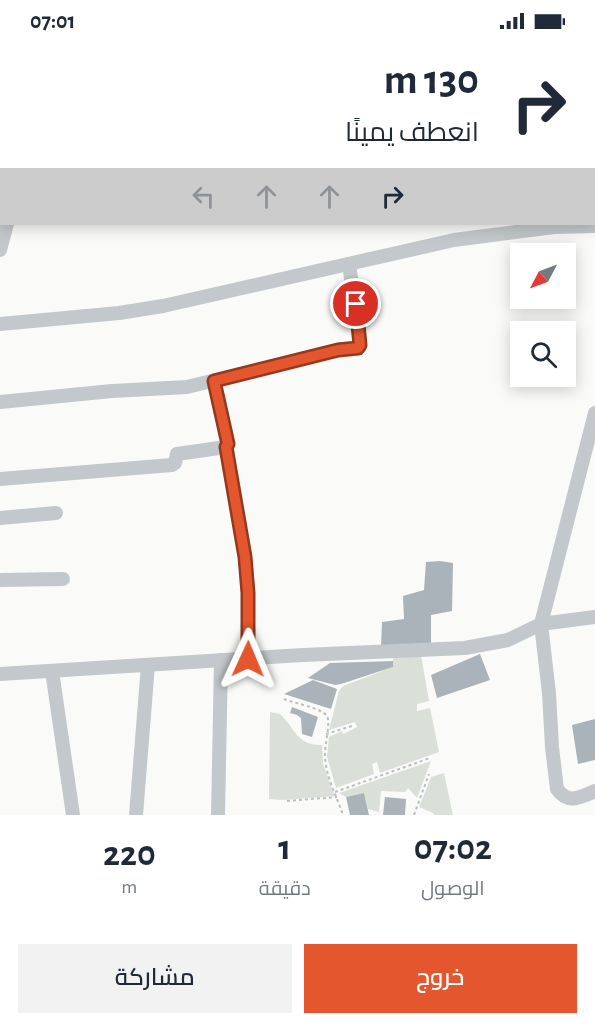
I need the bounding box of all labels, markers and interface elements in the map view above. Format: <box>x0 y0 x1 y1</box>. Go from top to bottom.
text: 07:01 <box>30 10 75 32</box>
text: 130 m <box>384 59 479 101</box>
icon: right <box>500 66 578 144</box>
text: انعطف يمينًا <box>345 119 479 146</box>
icon: left <box>187 180 220 213</box>
icon: ahead <box>250 180 283 213</box>
icon: ahead <box>313 180 346 213</box>
icon: right <box>376 180 409 213</box>
north arrow <box>510 243 576 309</box>
map controls <box>510 243 576 387</box>
pin <box>330 278 381 329</box>
icon: arrive <box>339 287 372 320</box>
button: search <box>510 321 576 387</box>
position arrow <box>216 627 280 691</box>
text: 1 <box>278 830 291 866</box>
text: 07:02 <box>414 830 492 866</box>
text: 220 <box>103 836 156 872</box>
text: m <box>121 877 137 897</box>
text: دقيقة <box>259 879 311 899</box>
text: الوصول <box>421 879 485 899</box>
button: مشاركة <box>18 944 292 1013</box>
button: خروج <box>304 944 577 1013</box>

